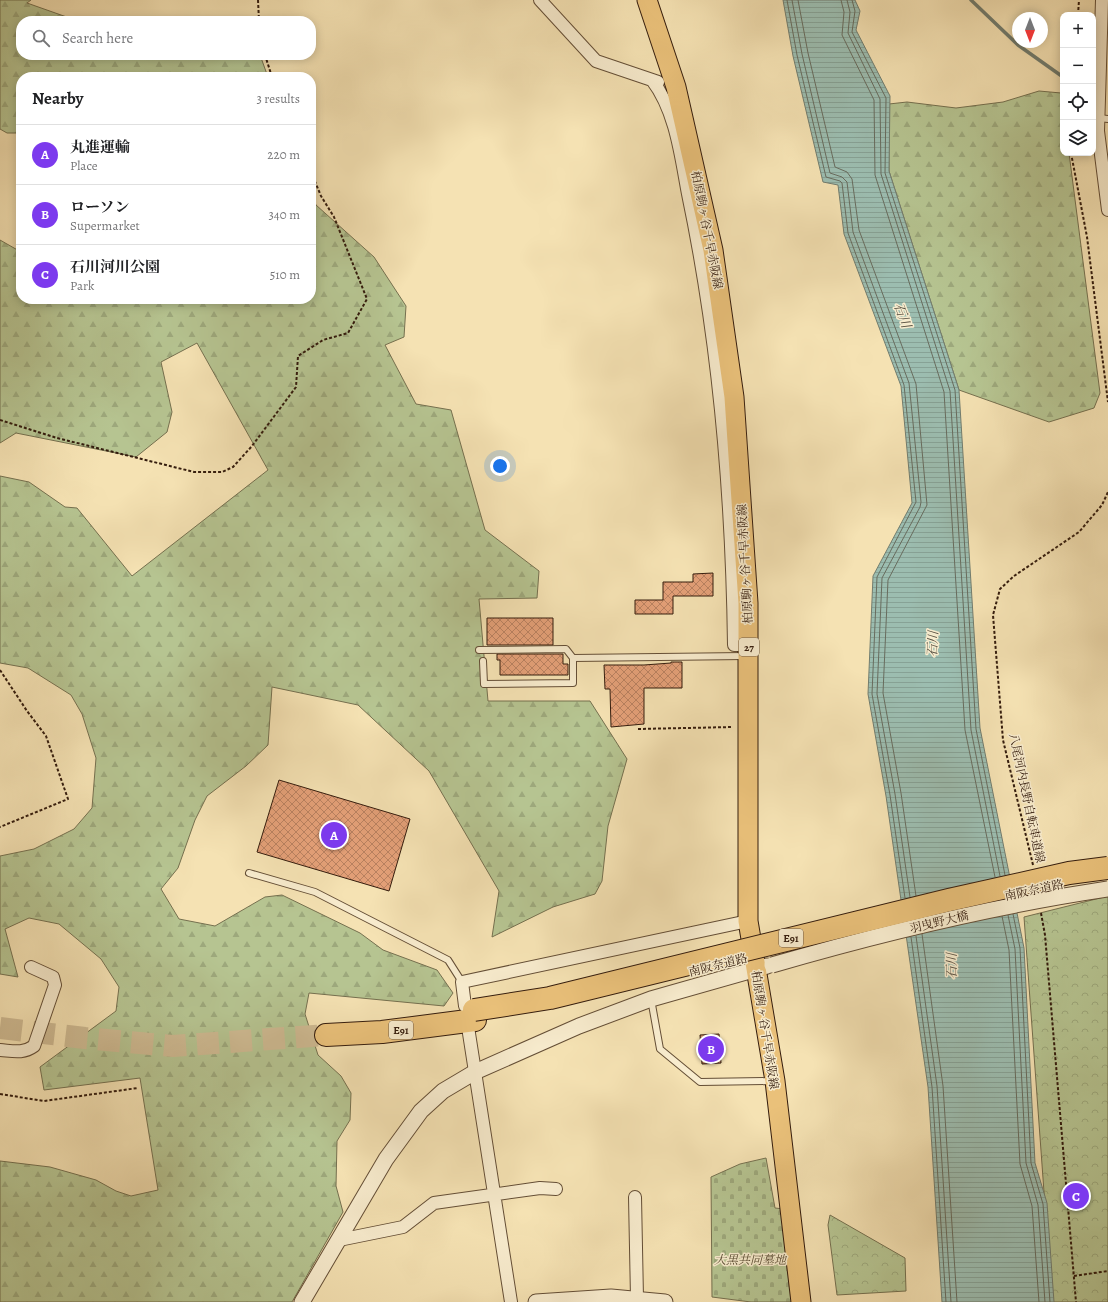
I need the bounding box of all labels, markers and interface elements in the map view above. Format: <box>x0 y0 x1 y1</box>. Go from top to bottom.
north arrow <box>1012 12 1048 48</box>
map controls <box>1060 12 1096 156</box>
button: + <box>1060 12 1096 48</box>
search box <box>16 16 316 60</box>
icon: search <box>30 27 52 49</box>
text: Search here <box>62 28 133 48</box>
button: − <box>1060 48 1096 84</box>
button: locate <box>1060 84 1096 120</box>
text: Nearby <box>32 87 83 110</box>
text: 3 results <box>256 90 300 107</box>
button: layers <box>1060 120 1096 156</box>
text: 丸進運輸 <box>70 137 130 157</box>
text: A <box>41 146 49 163</box>
text: 220 m <box>267 146 300 163</box>
text: Place <box>70 157 98 174</box>
street label: 柏原駒ヶ谷千早赤阪線 <box>688 170 726 290</box>
text: ローソン <box>70 197 129 217</box>
text: B <box>41 206 49 223</box>
text: 340 m <box>268 206 300 223</box>
text: Supermarket <box>70 217 140 234</box>
text: 石川河川公園 <box>70 257 160 277</box>
text: C <box>41 266 49 283</box>
text: 510 m <box>270 266 300 283</box>
text: Park <box>70 277 94 294</box>
water label: 石川 <box>890 300 916 332</box>
your location <box>490 456 510 476</box>
street label: 柏原駒ヶ谷千早赤阪線 <box>734 504 756 624</box>
water label: 石川 <box>923 629 942 657</box>
road number: 27 <box>739 638 759 656</box>
street label: 八尾河内長野自転車道線 <box>1005 732 1049 864</box>
pin: A <box>321 820 347 850</box>
street label: 南阪奈道路 <box>1003 876 1065 904</box>
street label: 羽曳野大橋 <box>908 907 970 937</box>
road number: E91 <box>779 929 803 947</box>
street label: 南阪奈道路 <box>687 950 749 980</box>
water label: 石川 <box>943 951 960 979</box>
street label: 柏原駒ヶ谷千早赤阪線 <box>748 969 782 1091</box>
road number: E91 <box>389 1021 413 1039</box>
pin: B <box>698 1034 724 1064</box>
pin: C <box>1063 1181 1089 1211</box>
park label: 大黒共同墓地 <box>714 1252 788 1268</box>

